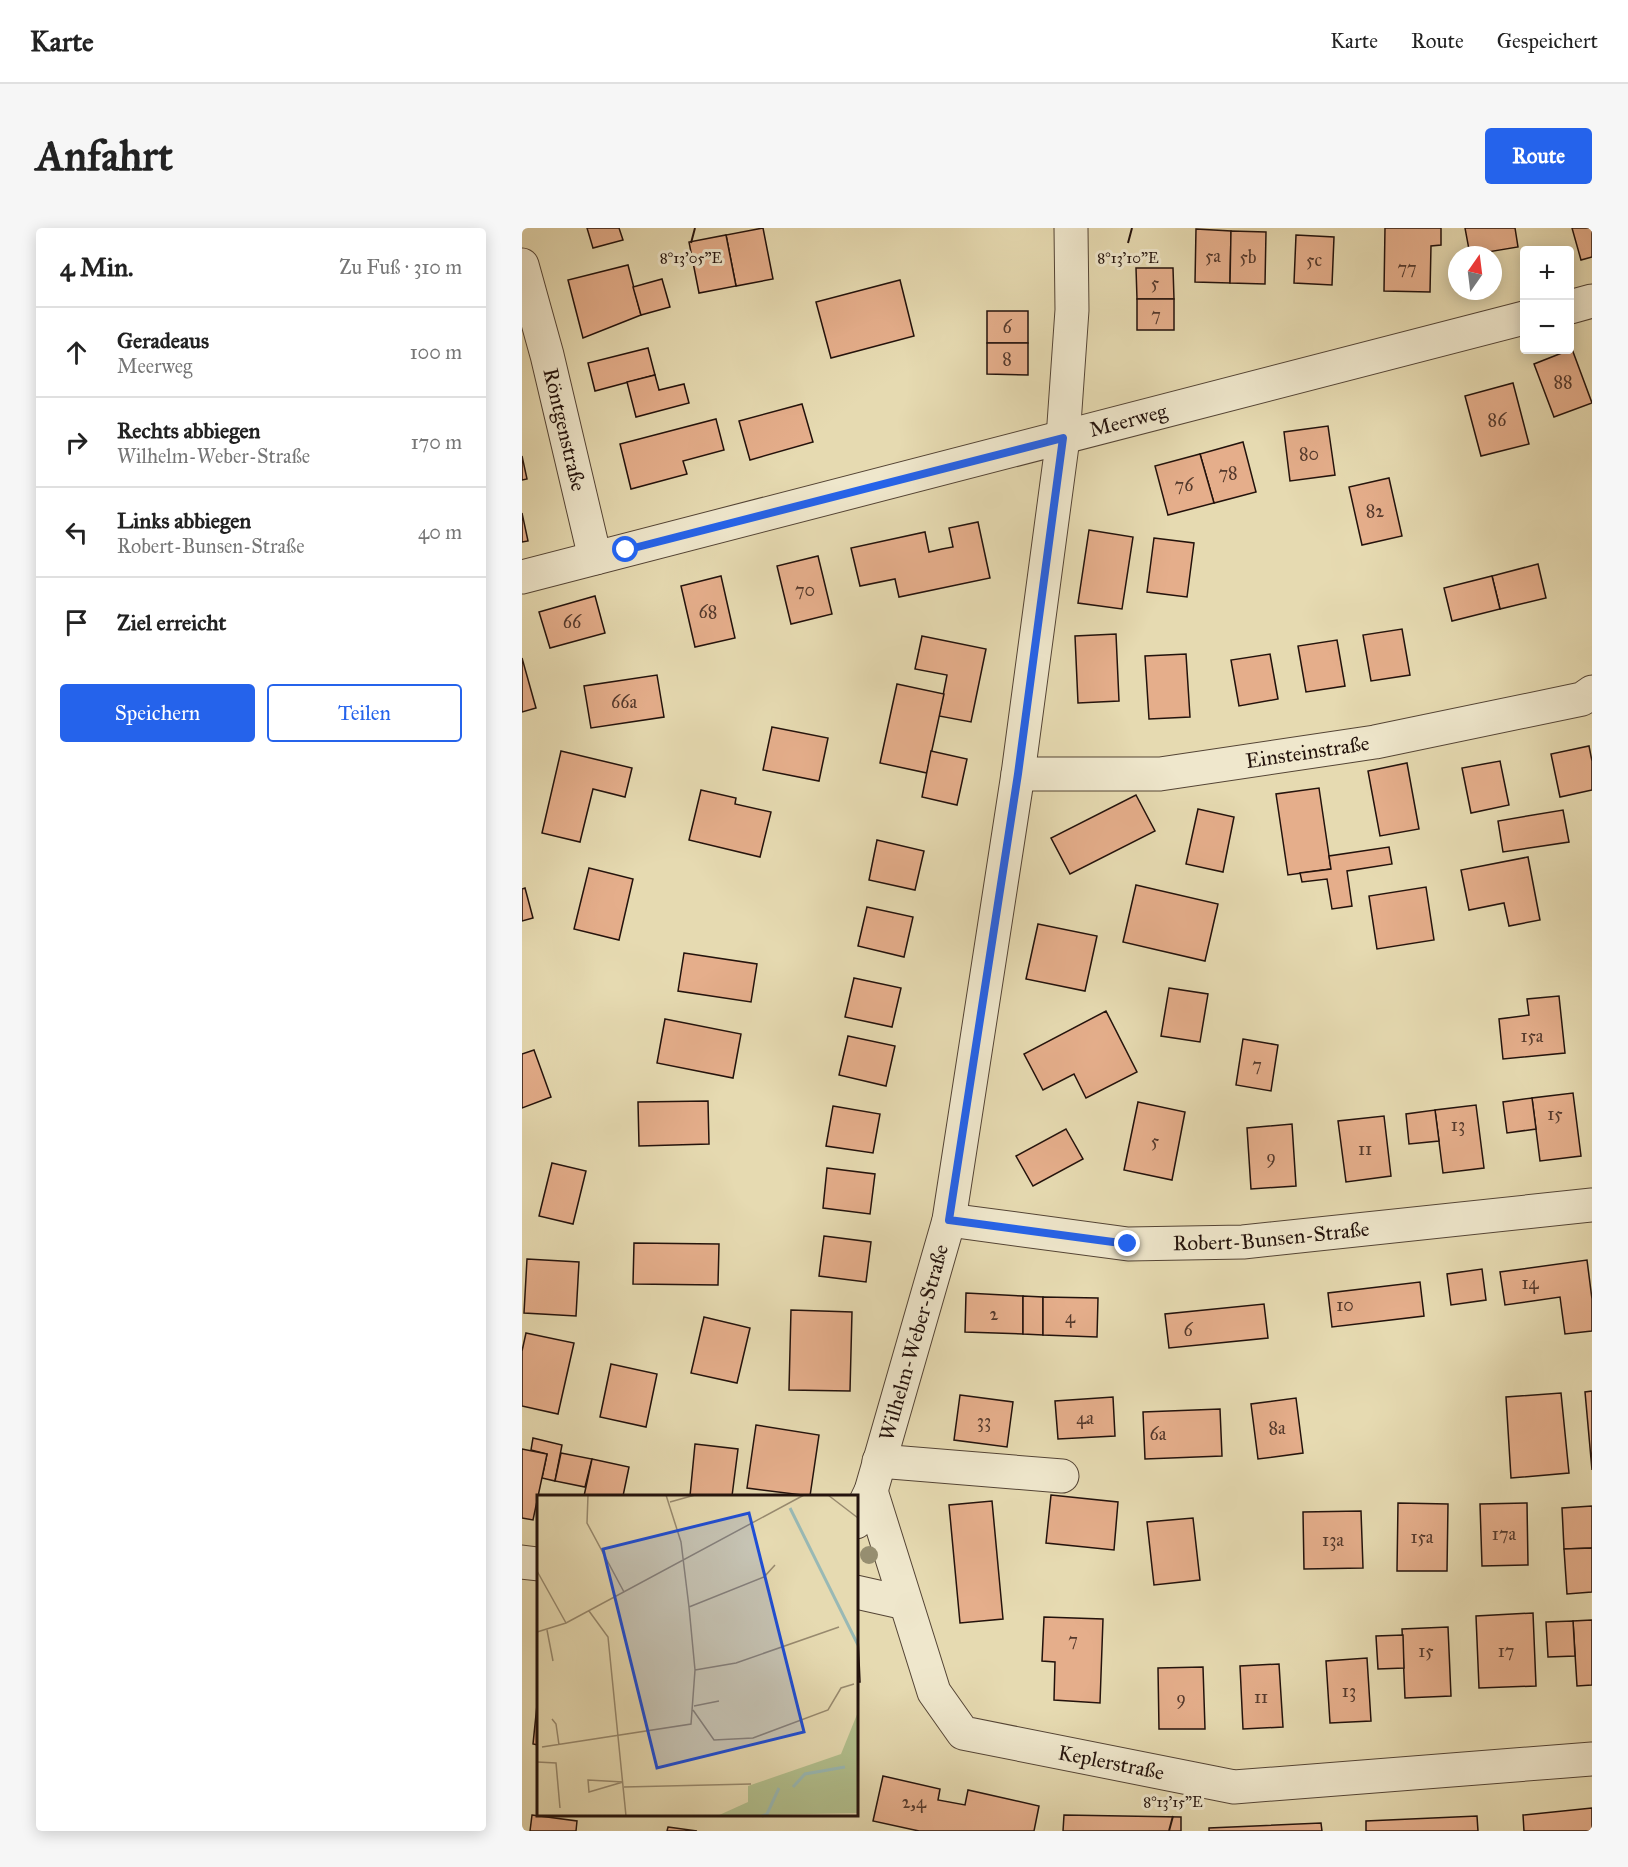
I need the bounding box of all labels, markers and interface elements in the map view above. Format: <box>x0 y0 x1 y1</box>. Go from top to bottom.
text: Karte <box>30 24 94 59</box>
text: Karte <box>1330 28 1378 54</box>
text: Route <box>1411 28 1464 54</box>
text: Gespeichert <box>1497 28 1598 54</box>
button: Route <box>1485 128 1592 184</box>
text: Anfahrt <box>36 130 173 182</box>
house number: 5a <box>1205 245 1221 267</box>
house number: 5b <box>1239 246 1257 268</box>
north arrow <box>1448 246 1502 300</box>
map controls <box>1520 246 1574 354</box>
button: + <box>1520 246 1574 300</box>
text: 8°13'05"E <box>660 249 723 267</box>
text: 8°13'10"E <box>1097 249 1159 267</box>
house number: 5c <box>1306 249 1322 271</box>
text: 4 Min. <box>60 251 134 283</box>
text: Zu Fuß · 310 m <box>339 255 462 279</box>
house number: 77 <box>1397 257 1417 279</box>
house number: 5 <box>1151 272 1160 294</box>
button: − <box>1520 300 1574 354</box>
house number: 7 <box>1151 304 1161 326</box>
house number: 6 <box>1002 316 1012 338</box>
text: Geradeaus <box>117 327 209 354</box>
icon: ahead <box>60 336 93 369</box>
text: 100 m <box>410 340 462 364</box>
house number: 8 <box>1002 348 1012 370</box>
text: Meerweg <box>117 354 192 378</box>
street label: Röntgenstraße <box>538 365 592 494</box>
house number: 88 <box>1553 371 1573 393</box>
street label: Meerweg <box>1087 398 1170 443</box>
house number: 86 <box>1488 409 1507 431</box>
text: Rechts abbiegen <box>117 417 260 444</box>
icon: right <box>60 426 93 459</box>
text: 170 m <box>411 430 462 454</box>
house number: 80 <box>1299 443 1319 465</box>
text: Wilhelm-Weber-Straße <box>117 444 310 468</box>
house number: 78 <box>1218 462 1238 484</box>
house number: 76 <box>1175 474 1194 496</box>
house number: 82 <box>1366 500 1384 522</box>
text: Links abbiegen <box>117 507 251 534</box>
icon: left <box>60 516 93 549</box>
text: 40 m <box>418 520 462 544</box>
text: Robert-Bunsen-Straße <box>117 534 305 558</box>
route start <box>612 536 638 562</box>
house number: 70 <box>795 579 815 601</box>
house number: 68 <box>699 601 717 623</box>
icon: arrive <box>60 606 93 639</box>
text: Ziel erreicht <box>117 609 226 636</box>
house number: 66 <box>563 611 582 633</box>
button: Speichern <box>60 684 255 742</box>
button: Teilen <box>267 684 462 742</box>
house number: 66a <box>611 691 637 713</box>
street label: Einsteinstraße <box>1244 730 1371 774</box>
house number: 15a <box>1521 1025 1544 1047</box>
house number: 7 <box>1252 1054 1262 1076</box>
house number: 15 <box>1547 1103 1563 1125</box>
house number: 13 <box>1451 1114 1465 1136</box>
house number: 5 <box>1151 1130 1160 1152</box>
house number: 11 <box>1358 1138 1372 1160</box>
house number: 9 <box>1266 1146 1276 1168</box>
street label: Robert-Bunsen-Straße <box>1173 1216 1371 1256</box>
route end <box>1114 1230 1140 1256</box>
street label: Wilhelm-Weber-Straße <box>873 1241 954 1444</box>
house number: 14 <box>1521 1272 1540 1294</box>
house number: 10 <box>1336 1294 1354 1316</box>
house number: 2 <box>990 1303 999 1325</box>
house number: 4 <box>1065 1306 1076 1328</box>
house number: 6 <box>1183 1319 1193 1341</box>
house number: 4a <box>1076 1407 1094 1429</box>
house number: 33 <box>977 1410 991 1432</box>
house number: 8a <box>1268 1417 1286 1439</box>
house number: 6a <box>1150 1423 1167 1445</box>
inset map <box>537 1495 858 1816</box>
house number: 17a <box>1492 1523 1517 1545</box>
house number: 15a <box>1411 1526 1434 1548</box>
house number: 13a <box>1322 1529 1344 1551</box>
house number: 7 <box>1068 1629 1078 1651</box>
house number: 15 <box>1418 1640 1434 1662</box>
house number: 17 <box>1498 1640 1514 1662</box>
house number: 13 <box>1342 1680 1356 1702</box>
house number: 11 <box>1254 1686 1268 1708</box>
house number: 9 <box>1176 1687 1186 1709</box>
street label: Keplerstraße <box>1056 1739 1167 1786</box>
house number: 2,4 <box>902 1791 927 1813</box>
text: 8°13'15"E <box>1143 1793 1203 1811</box>

